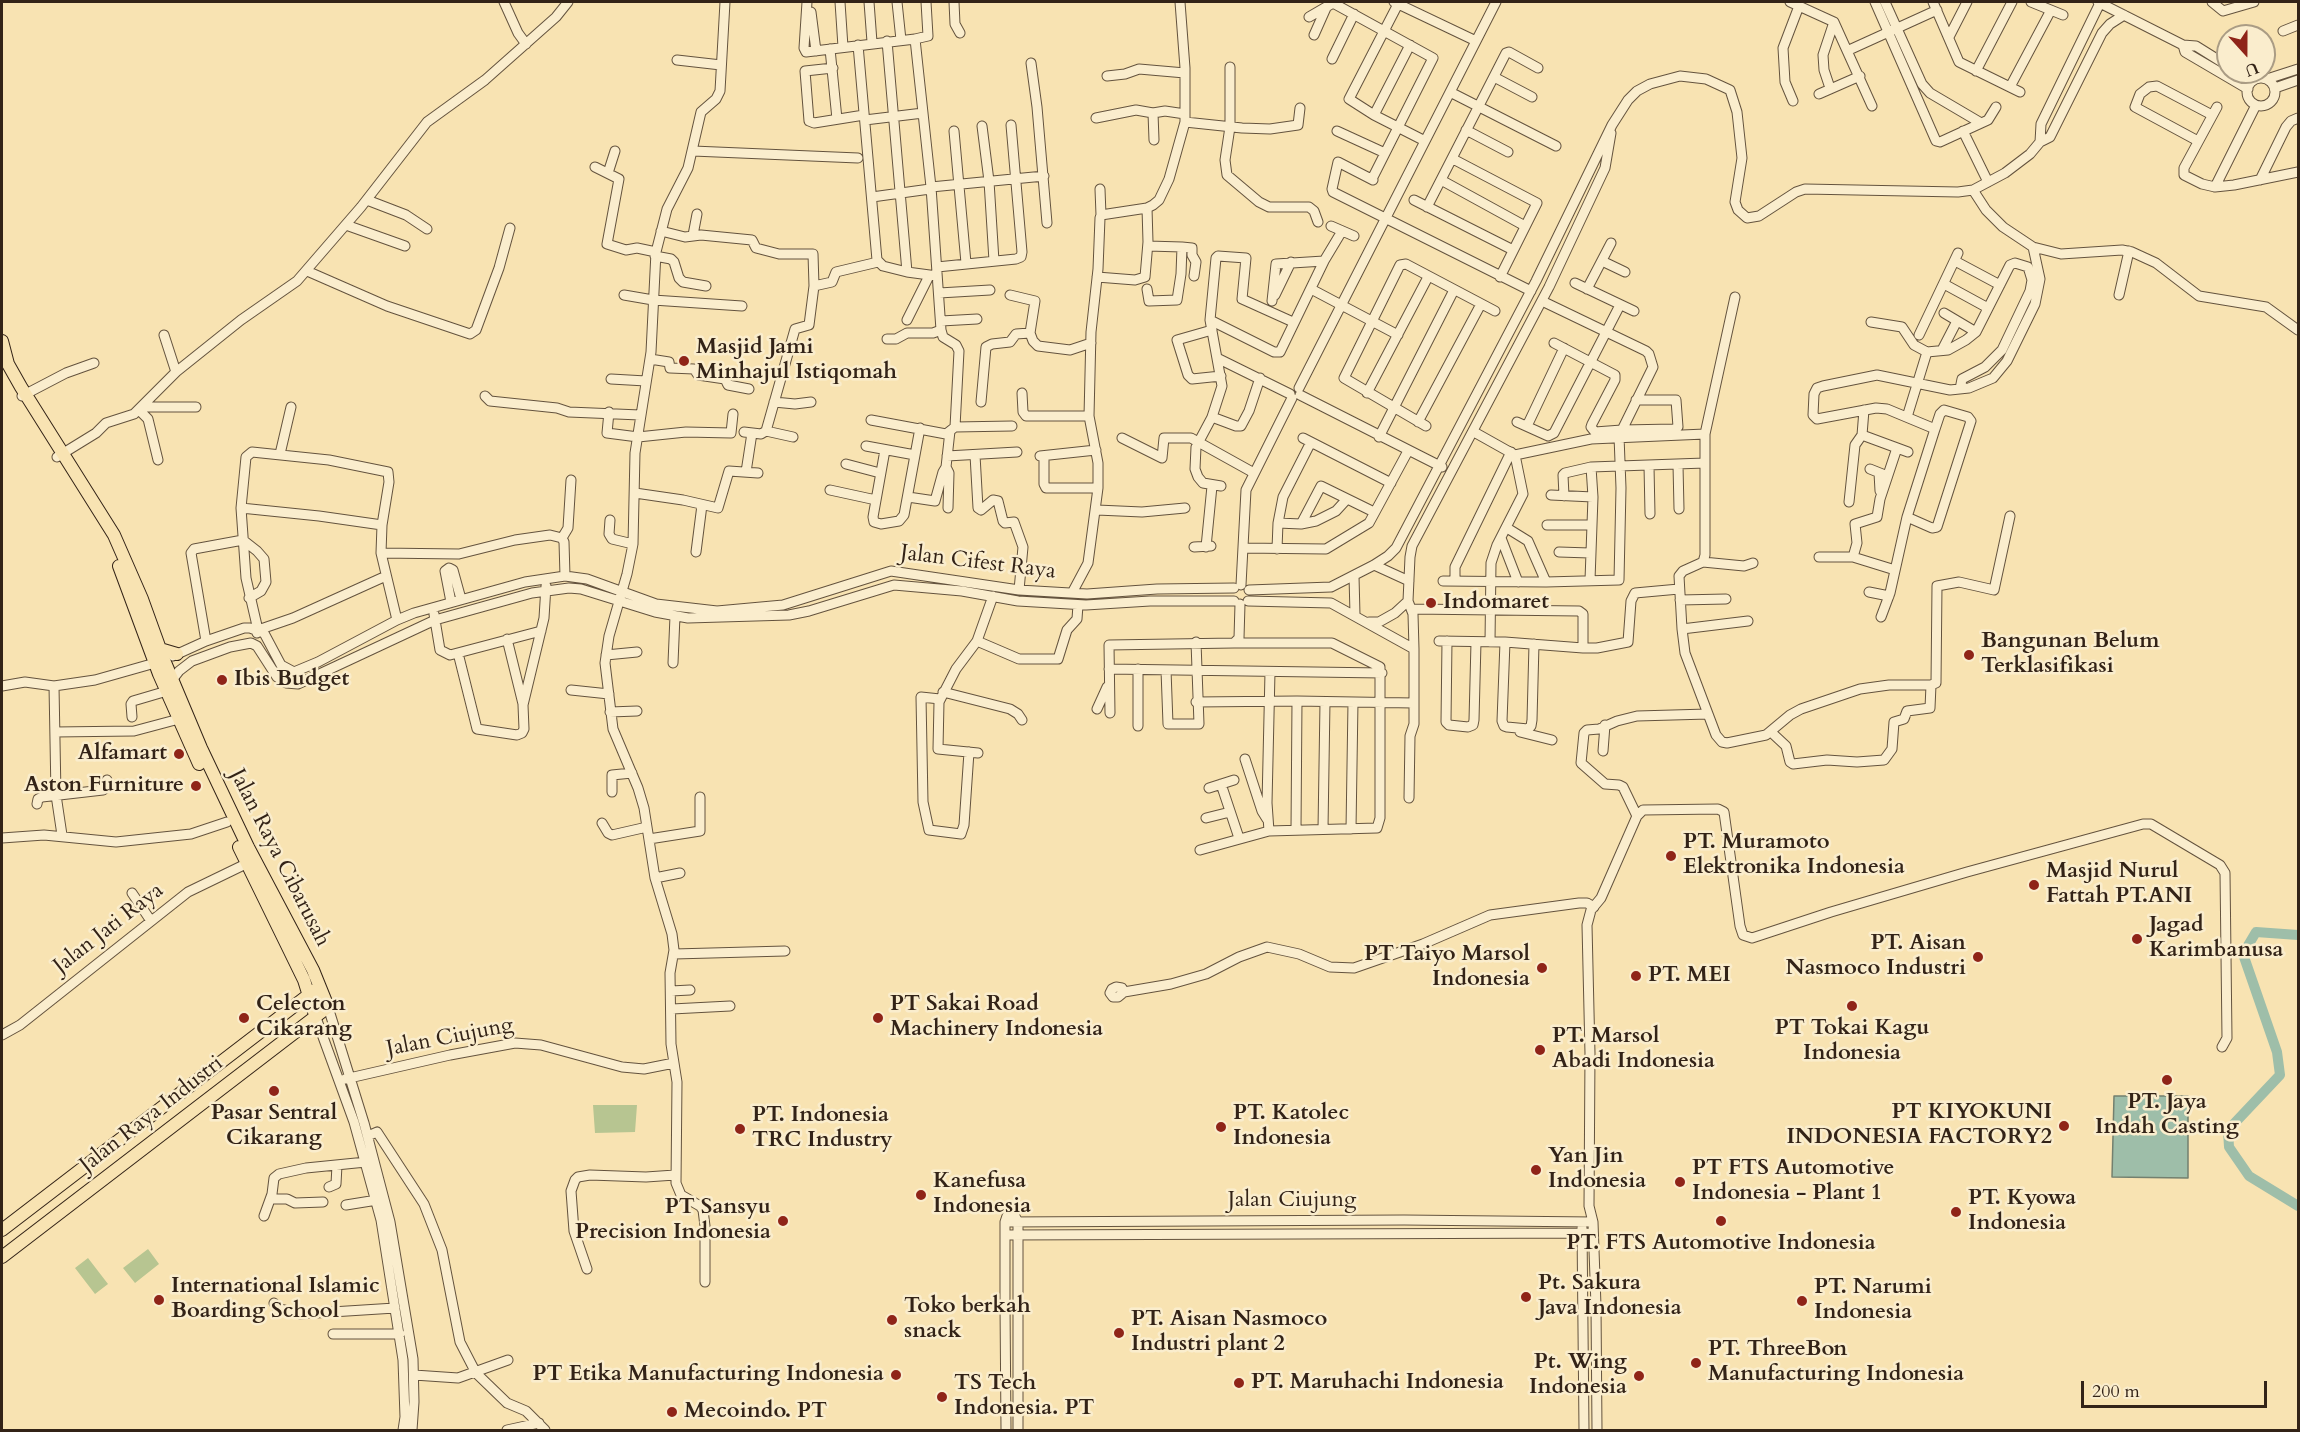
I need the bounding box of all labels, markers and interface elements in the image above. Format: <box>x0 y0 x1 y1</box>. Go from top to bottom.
north arrow <box>2216 24 2276 84</box>
text: U <box>2242 56 2262 82</box>
place label: Masjid Jami Minhajul Istiqomah <box>696 335 897 386</box>
marker: Masjid Jami Minhajul Istiqomah <box>677 354 691 368</box>
street label: Jalan Cifest Raya <box>899 540 1057 586</box>
place label: Indomaret <box>1443 590 1549 616</box>
marker: Indomaret <box>1424 596 1438 610</box>
place label: Bangunan Belum Terklasifikasi <box>1981 629 2159 680</box>
marker: Bangunan Belum Terklasifikasi <box>1962 648 1976 662</box>
place label: Ibis Budget <box>234 667 349 693</box>
marker: Ibis Budget <box>215 673 229 687</box>
place label: Alfamart <box>78 741 167 767</box>
marker: Alfamart <box>172 747 186 761</box>
street label: Jalan Raya Cibarusah <box>223 765 335 951</box>
place label: Aston Furniture <box>24 773 184 799</box>
marker: Aston Furniture <box>189 779 203 793</box>
place label: PT. Muramoto Elektronika Indonesia <box>1683 830 1905 882</box>
marker: PT. Muramoto Elektronika Indonesia <box>1664 849 1678 863</box>
place label: Masjid Nurul Fattah PT.ANI <box>2046 859 2192 910</box>
street label: Jalan Jati Raya <box>49 878 169 980</box>
marker: Masjid Nurul Fattah PT.ANI <box>2027 878 2041 892</box>
place label: Jagad Karimbanusa <box>2149 913 2283 964</box>
place label: PT. Aisan Nasmoco Industri <box>1786 931 1966 982</box>
marker: Jagad Karimbanusa <box>2130 932 2144 946</box>
place label: PT Taiyo Marsol Indonesia <box>1364 942 1530 993</box>
marker: PT. Aisan Nasmoco Industri <box>1971 950 1985 964</box>
marker: PT Taiyo Marsol Indonesia <box>1535 961 1549 975</box>
place label: PT. MEI <box>1648 963 1731 989</box>
marker: PT. MEI <box>1629 969 1643 983</box>
place label: Celecton Cikarang <box>256 992 352 1044</box>
place label: PT Sakai Road Machinery Indonesia <box>890 992 1103 1044</box>
marker: PT Tokai Kagu Indonesia <box>1845 999 1859 1013</box>
marker: Celecton Cikarang <box>237 1011 251 1025</box>
marker: PT Sakai Road Machinery Indonesia <box>871 1011 885 1025</box>
street label: Jalan Ciujung <box>384 1013 516 1063</box>
place label: PT Tokai Kagu Indonesia <box>1775 1016 1929 1068</box>
place label: PT. Marsol Abadi Indonesia <box>1552 1024 1715 1076</box>
marker: PT. Marsol Abadi Indonesia <box>1533 1043 1547 1057</box>
street label: Jalan Raya Industri <box>75 1051 229 1179</box>
marker: PT. Jaya Indah Casting <box>2160 1073 2174 1087</box>
marker: Pasar Sentral Cikarang <box>267 1084 281 1098</box>
place label: PT. Jaya Indah Casting <box>2095 1090 2239 1142</box>
place label: PT KIYOKUNI INDONESIA FACTORY2 <box>1786 1100 2052 1152</box>
place label: Pasar Sentral Cikarang <box>211 1101 337 1152</box>
place label: PT. Katolec Indonesia <box>1233 1101 1349 1152</box>
place label: PT. Indonesia TRC Industry <box>752 1103 893 1154</box>
marker: PT KIYOKUNI INDONESIA FACTORY2 <box>2057 1119 2071 1133</box>
marker: PT. Katolec Indonesia <box>1214 1120 1228 1134</box>
marker: PT. Indonesia TRC Industry <box>733 1122 747 1136</box>
place label: Yan Jin Indonesia <box>1548 1144 1646 1196</box>
place label: PT FTS Automotive Indonesia - Plant 1 <box>1692 1156 1894 1208</box>
marker: Yan Jin Indonesia <box>1529 1163 1543 1177</box>
place label: Kanefusa Indonesia <box>933 1169 1031 1220</box>
marker: PT FTS Automotive Indonesia - Plant 1 <box>1673 1175 1687 1189</box>
place label: PT. Kyowa Indonesia <box>1968 1186 2076 1238</box>
marker: Kanefusa Indonesia <box>914 1188 928 1202</box>
street label: Jalan Ciujung <box>1228 1188 1356 1214</box>
place label: PT Sansyu Precision Indonesia <box>575 1195 771 1246</box>
marker: PT. Kyowa Indonesia <box>1949 1205 1963 1219</box>
marker: PT Sansyu Precision Indonesia <box>776 1214 790 1228</box>
marker: PT. FTS Automotive Indonesia <box>1714 1214 1728 1228</box>
place label: PT. FTS Automotive Indonesia <box>1566 1231 1876 1257</box>
place label: Pt. Sakura Java Indonesia <box>1538 1271 1682 1322</box>
place label: International Islamic Boarding School <box>171 1274 380 1326</box>
place label: PT. Narumi Indonesia <box>1814 1275 1932 1326</box>
marker: Pt. Sakura Java Indonesia <box>1519 1290 1533 1304</box>
marker: International Islamic Boarding School <box>152 1293 166 1307</box>
place label: Toko berkah snack <box>904 1294 1031 1346</box>
marker: PT. Narumi Indonesia <box>1795 1294 1809 1308</box>
place label: PT. Aisan Nasmoco Industri plant 2 <box>1131 1307 1327 1358</box>
marker: Toko berkah snack <box>885 1313 899 1327</box>
marker: PT. Aisan Nasmoco Industri plant 2 <box>1112 1326 1126 1340</box>
place label: PT. ThreeBon Manufacturing Indonesia <box>1708 1337 1964 1388</box>
place label: Pt. Wing Indonesia <box>1529 1350 1627 1402</box>
marker: PT. ThreeBon Manufacturing Indonesia <box>1689 1356 1703 1370</box>
place label: PT Etika Manufacturing Indonesia <box>532 1362 884 1388</box>
marker: PT Etika Manufacturing Indonesia <box>889 1368 903 1382</box>
marker: Pt. Wing Indonesia <box>1632 1369 1646 1383</box>
scale bar <box>2084 1369 2270 1407</box>
place label: PT. Maruhachi Indonesia <box>1251 1370 1504 1396</box>
place label: TS Tech Indonesia. PT <box>954 1371 1094 1422</box>
marker: PT. Maruhachi Indonesia <box>1232 1376 1246 1390</box>
text: 200 m <box>2092 1379 2140 1404</box>
marker: TS Tech Indonesia. PT <box>935 1390 949 1404</box>
place label: Mecoindo. PT <box>684 1399 827 1425</box>
marker: Mecoindo. PT <box>665 1405 679 1419</box>

